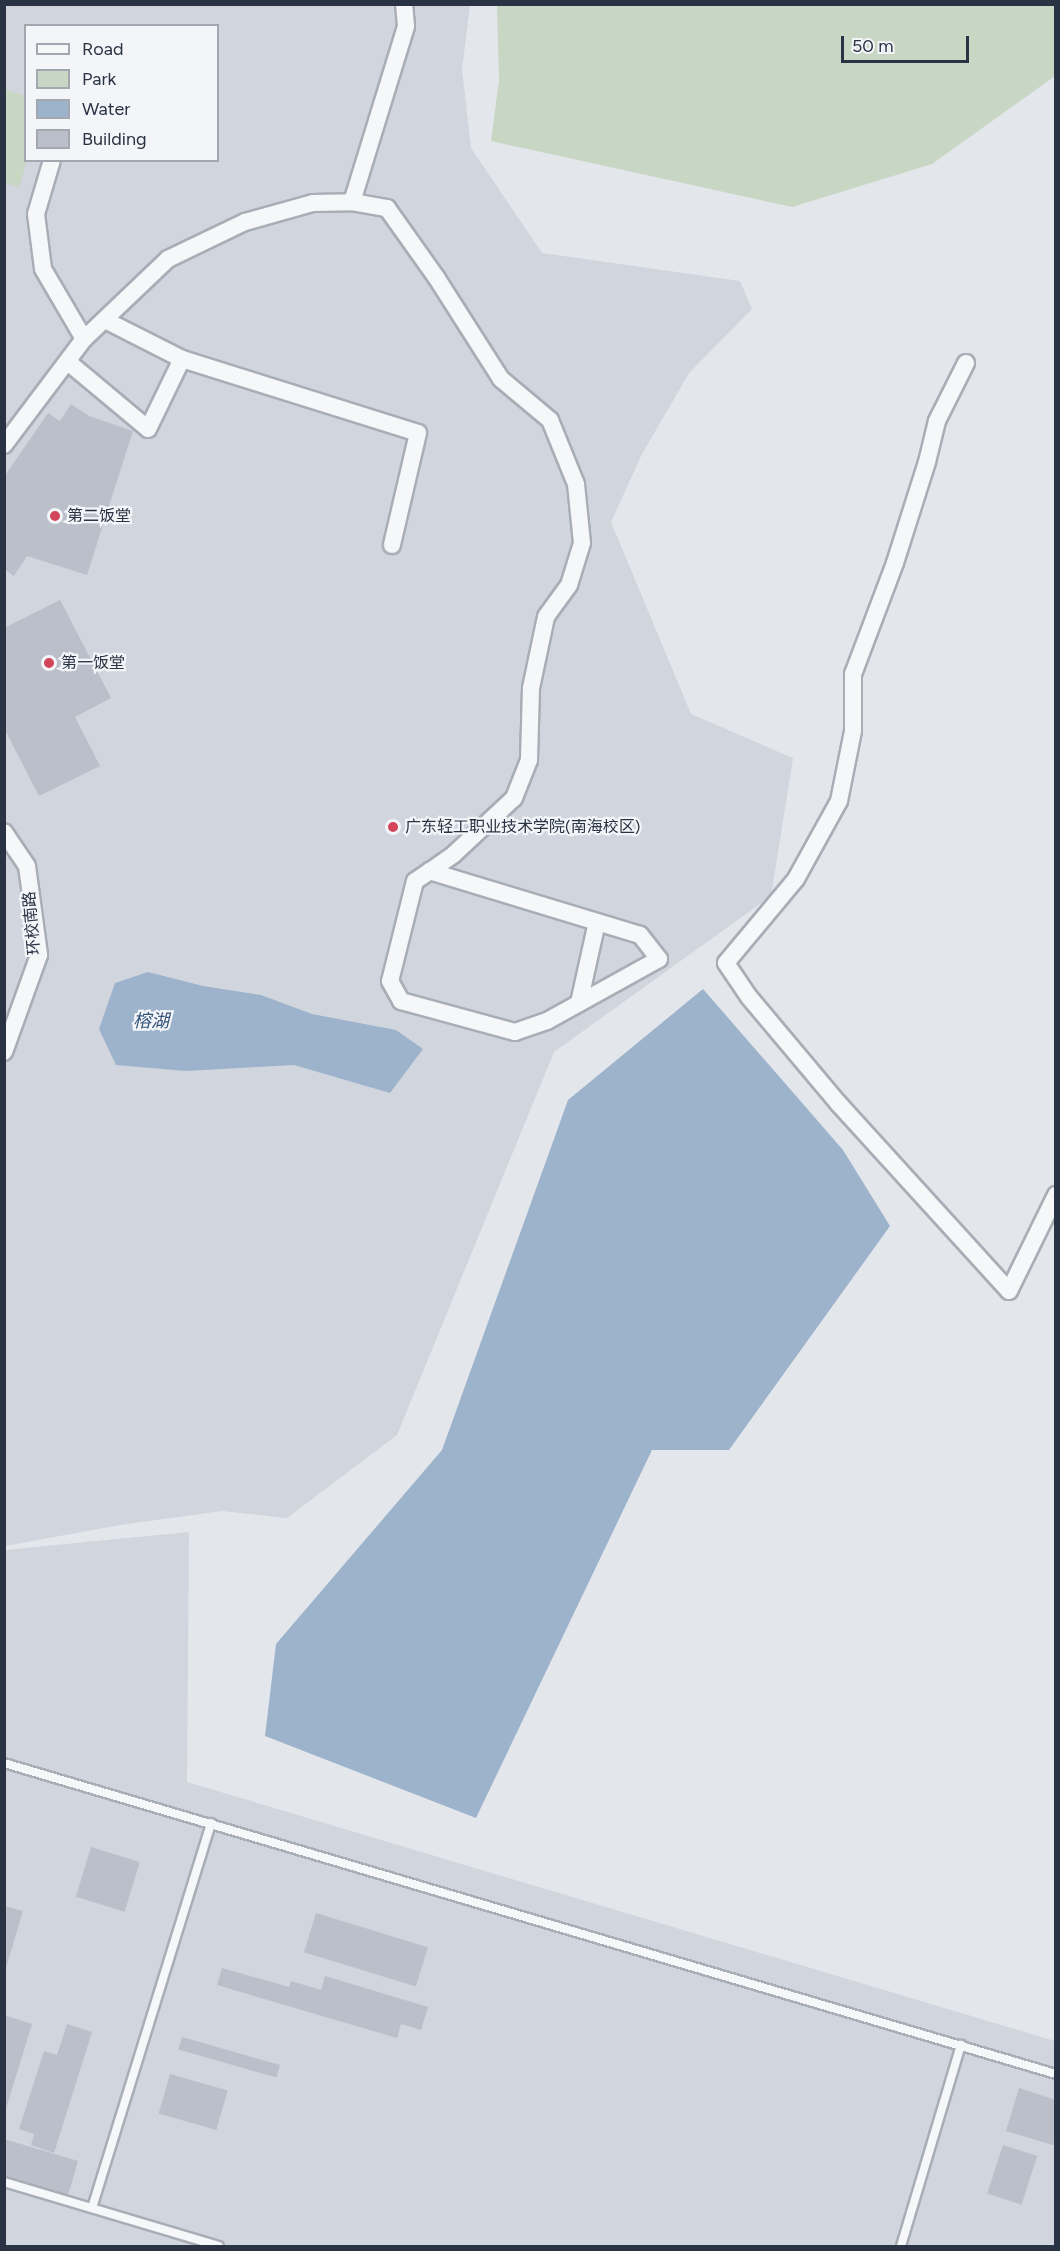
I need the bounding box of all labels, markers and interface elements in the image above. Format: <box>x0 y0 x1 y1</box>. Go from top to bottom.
legend <box>24 24 219 162</box>
scale bar <box>844 24 972 62</box>
text: 50 m <box>852 35 894 57</box>
text: Road <box>82 38 123 60</box>
text: Park <box>82 68 116 90</box>
text: Water <box>82 98 130 120</box>
text: Building <box>82 128 147 150</box>
place label: 第二饭堂 <box>67 506 131 526</box>
marker: 第二饭堂 <box>48 509 62 523</box>
place label: 第一饭堂 <box>61 653 125 673</box>
marker: 第一饭堂 <box>42 656 56 670</box>
place label: 广东轻工职业技术学院(南海校区) <box>405 817 640 837</box>
marker: 广东轻工职业技术学院(南海校区) <box>386 820 400 834</box>
street label: 环校南路 <box>20 890 44 956</box>
water label: 榕湖 <box>133 1010 169 1032</box>

